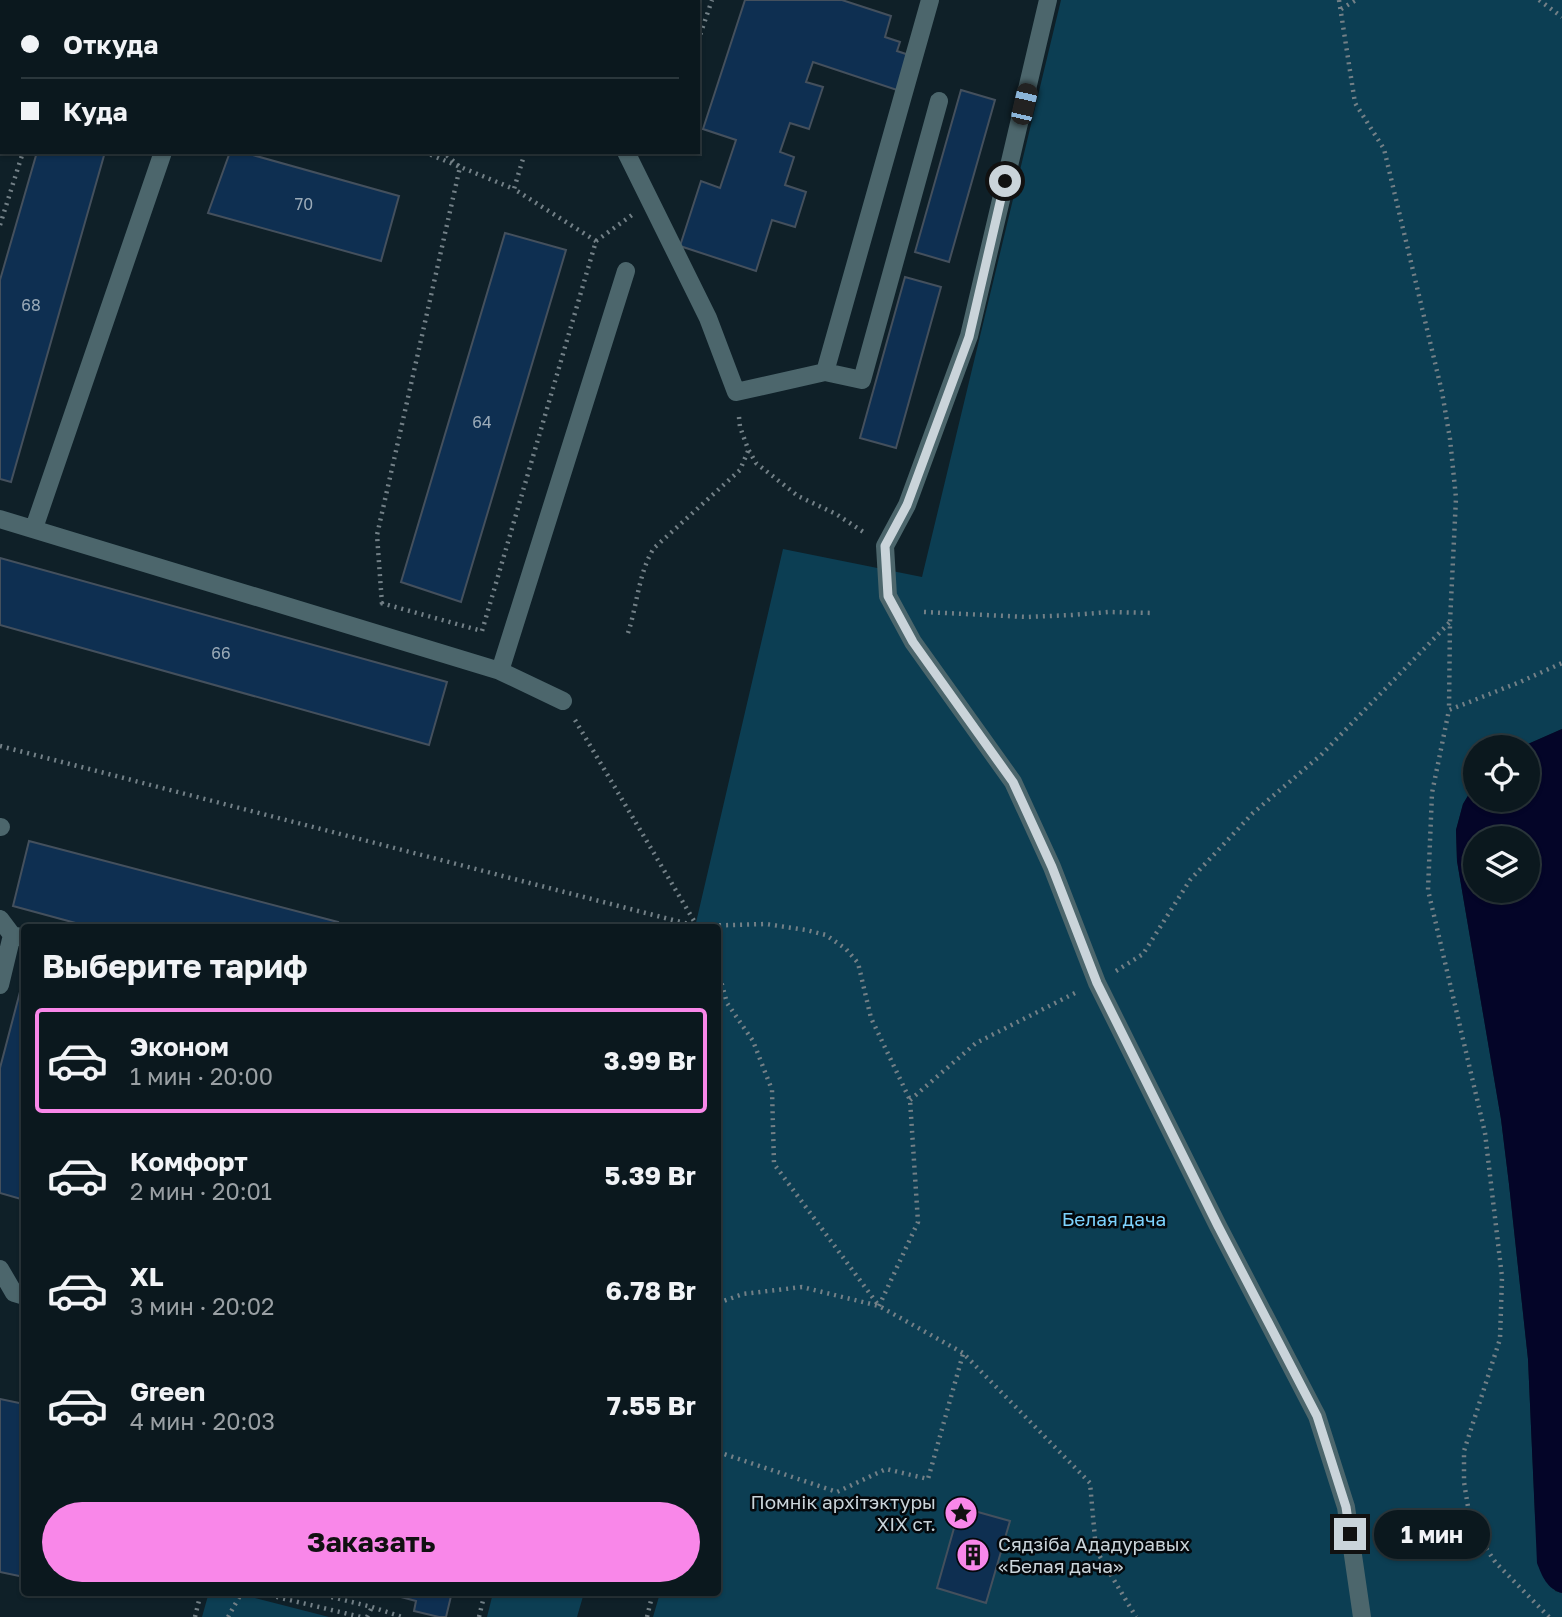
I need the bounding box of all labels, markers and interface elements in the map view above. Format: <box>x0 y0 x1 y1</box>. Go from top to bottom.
text: Откуда <box>63 29 158 60</box>
car <box>1010 81 1039 127</box>
text: Куда <box>63 96 128 127</box>
route start <box>989 165 1021 197</box>
house number: 70 <box>295 194 313 214</box>
house number: 68 <box>21 295 41 315</box>
house number: 64 <box>472 412 492 432</box>
house number: 66 <box>211 643 231 663</box>
map controls <box>1463 735 1540 903</box>
button: locate <box>1463 735 1540 812</box>
button: layers <box>1463 826 1540 903</box>
text: Выберите тариф <box>42 947 308 985</box>
icon: car <box>46 1029 109 1092</box>
text: Эконом <box>130 1031 229 1062</box>
text: 3.99 Br <box>604 1045 696 1076</box>
text: 1 мин · 20:00 <box>130 1062 273 1090</box>
icon: car <box>46 1144 109 1207</box>
text: Комфорт <box>130 1146 248 1177</box>
text: 5.39 Br <box>604 1160 696 1191</box>
text: 2 мин · 20:01 <box>130 1177 272 1205</box>
park label: Белая дача <box>1062 1207 1166 1230</box>
icon: car <box>46 1259 109 1322</box>
text: XL <box>130 1261 164 1292</box>
text: 6.78 Br <box>605 1275 696 1306</box>
text: 3 мин · 20:02 <box>130 1292 274 1320</box>
icon: car <box>46 1374 109 1437</box>
text: Green <box>130 1376 205 1407</box>
text: 7.55 Br <box>607 1390 696 1421</box>
text: 4 мин · 20:03 <box>130 1407 275 1435</box>
place label: Помнік архітэктуры XIX ст. <box>750 1490 936 1535</box>
place icon: Помнік архітэктуры XIX ст. <box>942 1494 980 1532</box>
button: Заказать <box>42 1502 700 1582</box>
callout: 1 мин <box>1374 1510 1490 1558</box>
route end <box>1334 1518 1366 1550</box>
text: 1 мин <box>1401 1520 1463 1548</box>
place label: Сядзіба Ададуравых «Белая дача» <box>998 1532 1190 1577</box>
building icon: Сядзіба Ададуравых «Белая дача» <box>954 1536 992 1574</box>

